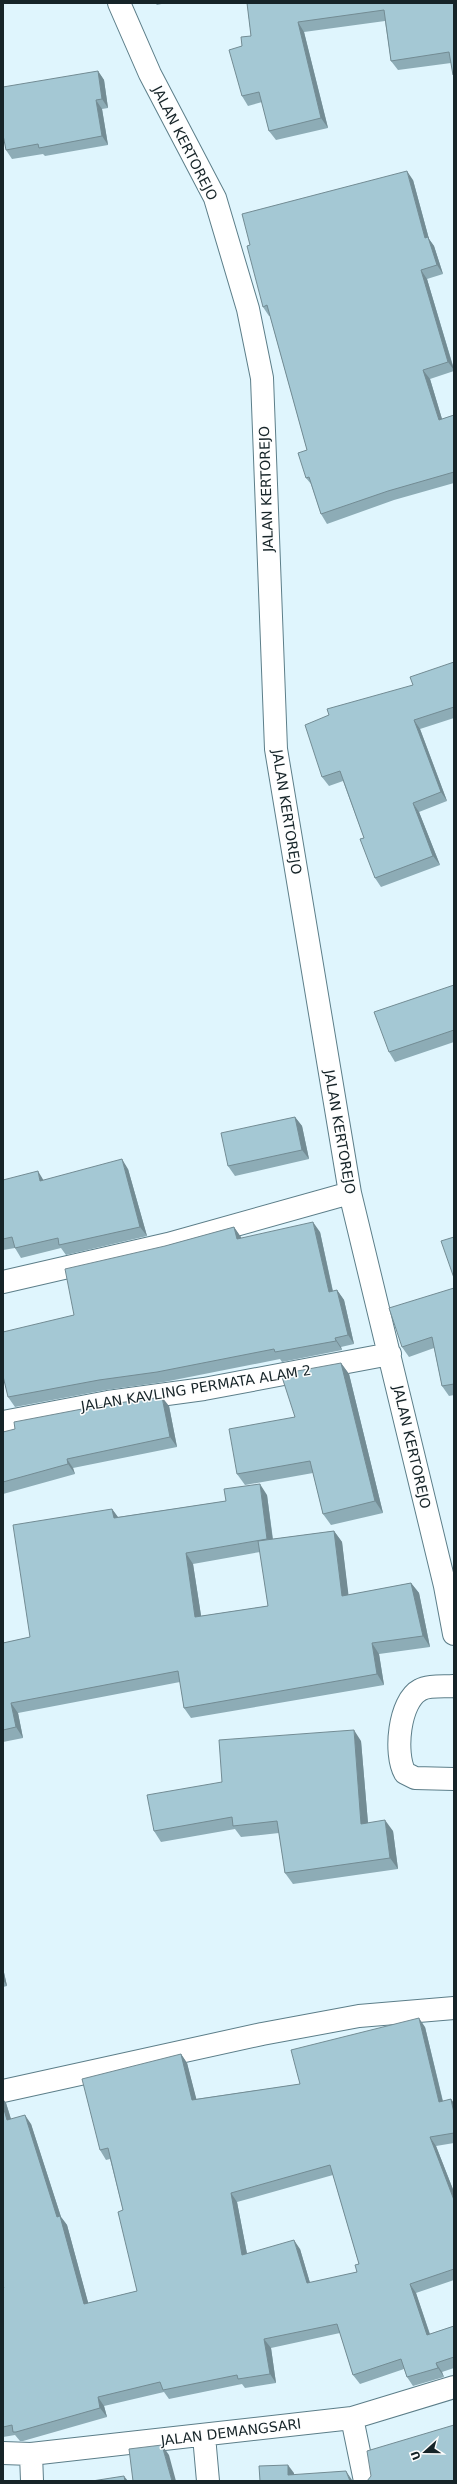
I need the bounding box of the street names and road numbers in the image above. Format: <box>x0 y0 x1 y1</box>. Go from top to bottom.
street label: JALAN KERTOREJO <box>149 82 221 203</box>
street label: JALAN KERTOREJO <box>256 426 276 553</box>
street label: JALAN KERTOREJO <box>269 747 305 876</box>
street label: JALAN KERTOREJO <box>321 1068 359 1195</box>
street label: JALAN KAVLING PERMATA ALAM 2 <box>79 1362 312 1414</box>
street label: JALAN KERTOREJO <box>390 1383 434 1510</box>
street label: JALAN DEMANGSARI <box>159 2415 302 2449</box>

